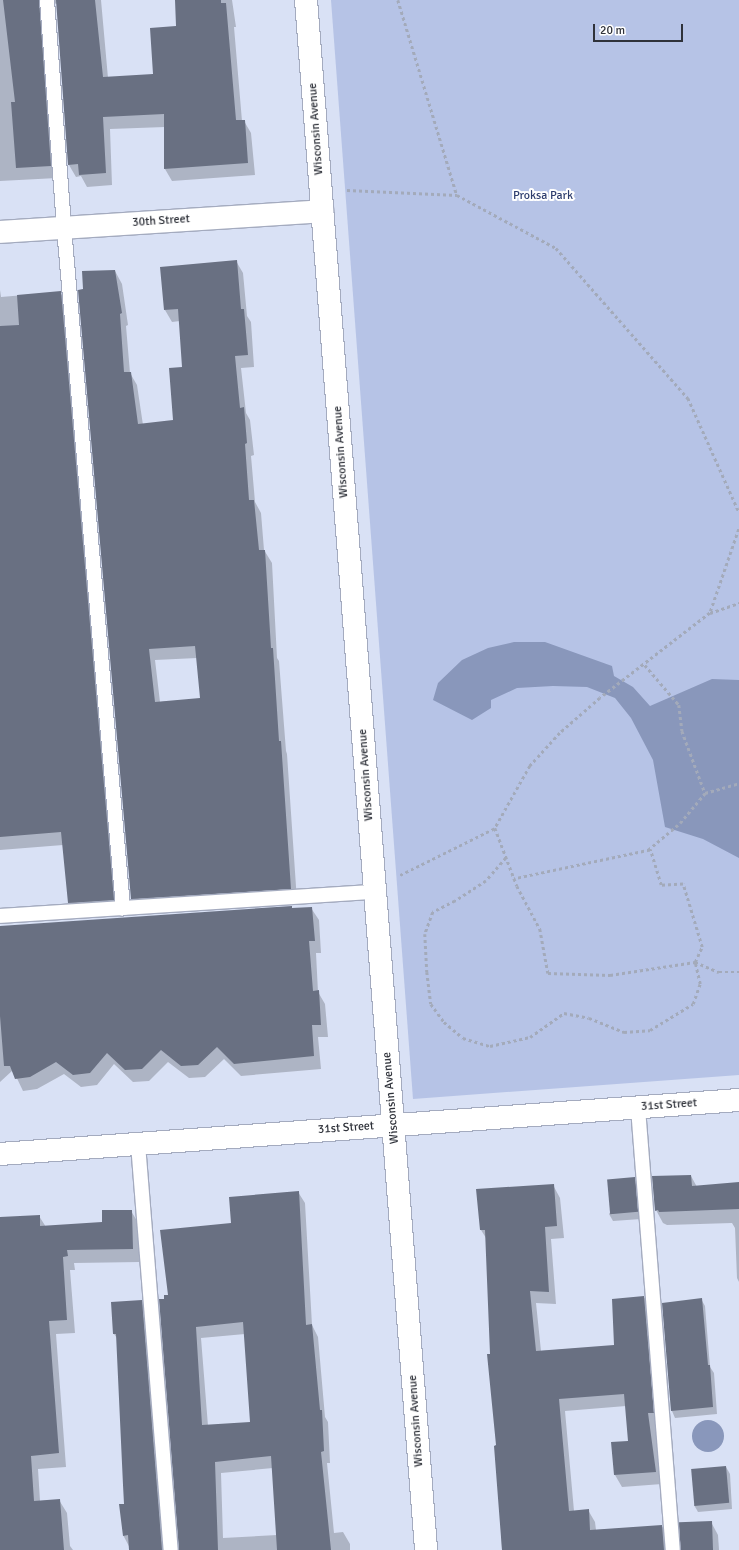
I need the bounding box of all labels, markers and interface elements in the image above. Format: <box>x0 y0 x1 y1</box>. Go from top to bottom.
scale bar <box>595 16 685 42</box>
text: 20 m <box>600 23 625 38</box>
street label: Wisconsin Avenue <box>306 82 326 176</box>
park label: Proksa Park <box>513 189 573 203</box>
street label: 30th Street <box>132 212 190 230</box>
street label: Wisconsin Avenue <box>331 405 351 499</box>
street label: Wisconsin Avenue <box>356 728 376 822</box>
street label: Wisconsin Avenue <box>380 1051 402 1145</box>
street label: 31st Street <box>640 1096 698 1114</box>
street label: 31st Street <box>317 1119 375 1137</box>
street label: Wisconsin Avenue <box>406 1374 426 1468</box>

